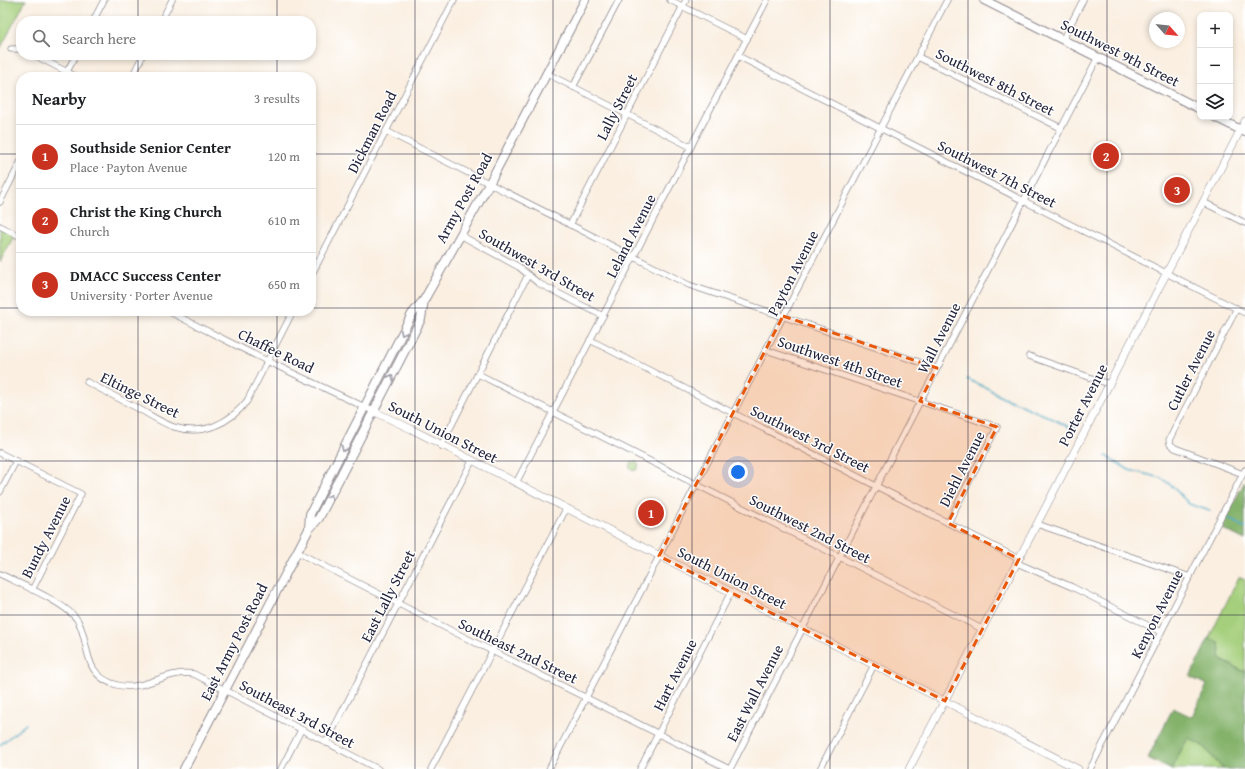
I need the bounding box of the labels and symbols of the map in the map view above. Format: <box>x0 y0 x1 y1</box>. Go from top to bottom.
north arrow <box>1149 12 1185 48</box>
street label: Southwest 9th Street <box>1057 13 1184 92</box>
street label: Southwest 8th Street <box>932 42 1059 121</box>
street label: Lally Street <box>591 70 642 143</box>
street label: Dickman Road <box>342 87 401 177</box>
street label: Southwest 7th Street <box>934 134 1061 213</box>
pin: 2 <box>1093 141 1119 171</box>
street label: Army Post Road <box>430 149 497 247</box>
pin: 3 <box>1164 175 1190 205</box>
street label: Leland Avenue <box>600 190 661 281</box>
street label: Southwest 3rd Street <box>475 223 600 307</box>
street label: Payton Avenue <box>762 226 823 319</box>
street label: Wall Avenue <box>912 299 965 377</box>
street label: Chaffee Road <box>235 323 318 378</box>
street label: Cutler Avenue <box>1161 326 1220 414</box>
one-way arrow <box>400 329 408 336</box>
street label: Southwest 4th Street <box>775 330 906 393</box>
street label: Porter Avenue <box>1053 360 1112 450</box>
street label: Eltinge Street <box>97 366 184 423</box>
one-way arrow <box>386 374 394 381</box>
street label: South Union Street <box>385 395 502 468</box>
street label: Southwest 3rd Street <box>747 399 874 478</box>
street label: Diehl Avenue <box>933 427 990 510</box>
one-way arrow <box>341 444 348 452</box>
your location <box>728 462 748 482</box>
street label: Southwest 2nd Street <box>746 489 875 569</box>
street label: Bundy Avenue <box>16 492 75 582</box>
one-way arrow <box>325 493 333 501</box>
pin: 1 <box>638 498 664 528</box>
street label: South Union Street <box>674 541 791 614</box>
street label: East Lally Street <box>355 545 420 645</box>
street label: Kenyon Avenue <box>1125 566 1188 662</box>
street label: East Army Post Road <box>195 579 272 704</box>
street label: Southeast 2nd Street <box>455 613 582 689</box>
street label: Hart Avenue <box>648 635 702 714</box>
street label: East Wall Avenue <box>721 641 788 745</box>
street label: Southeast 3rd Street <box>236 674 359 753</box>

